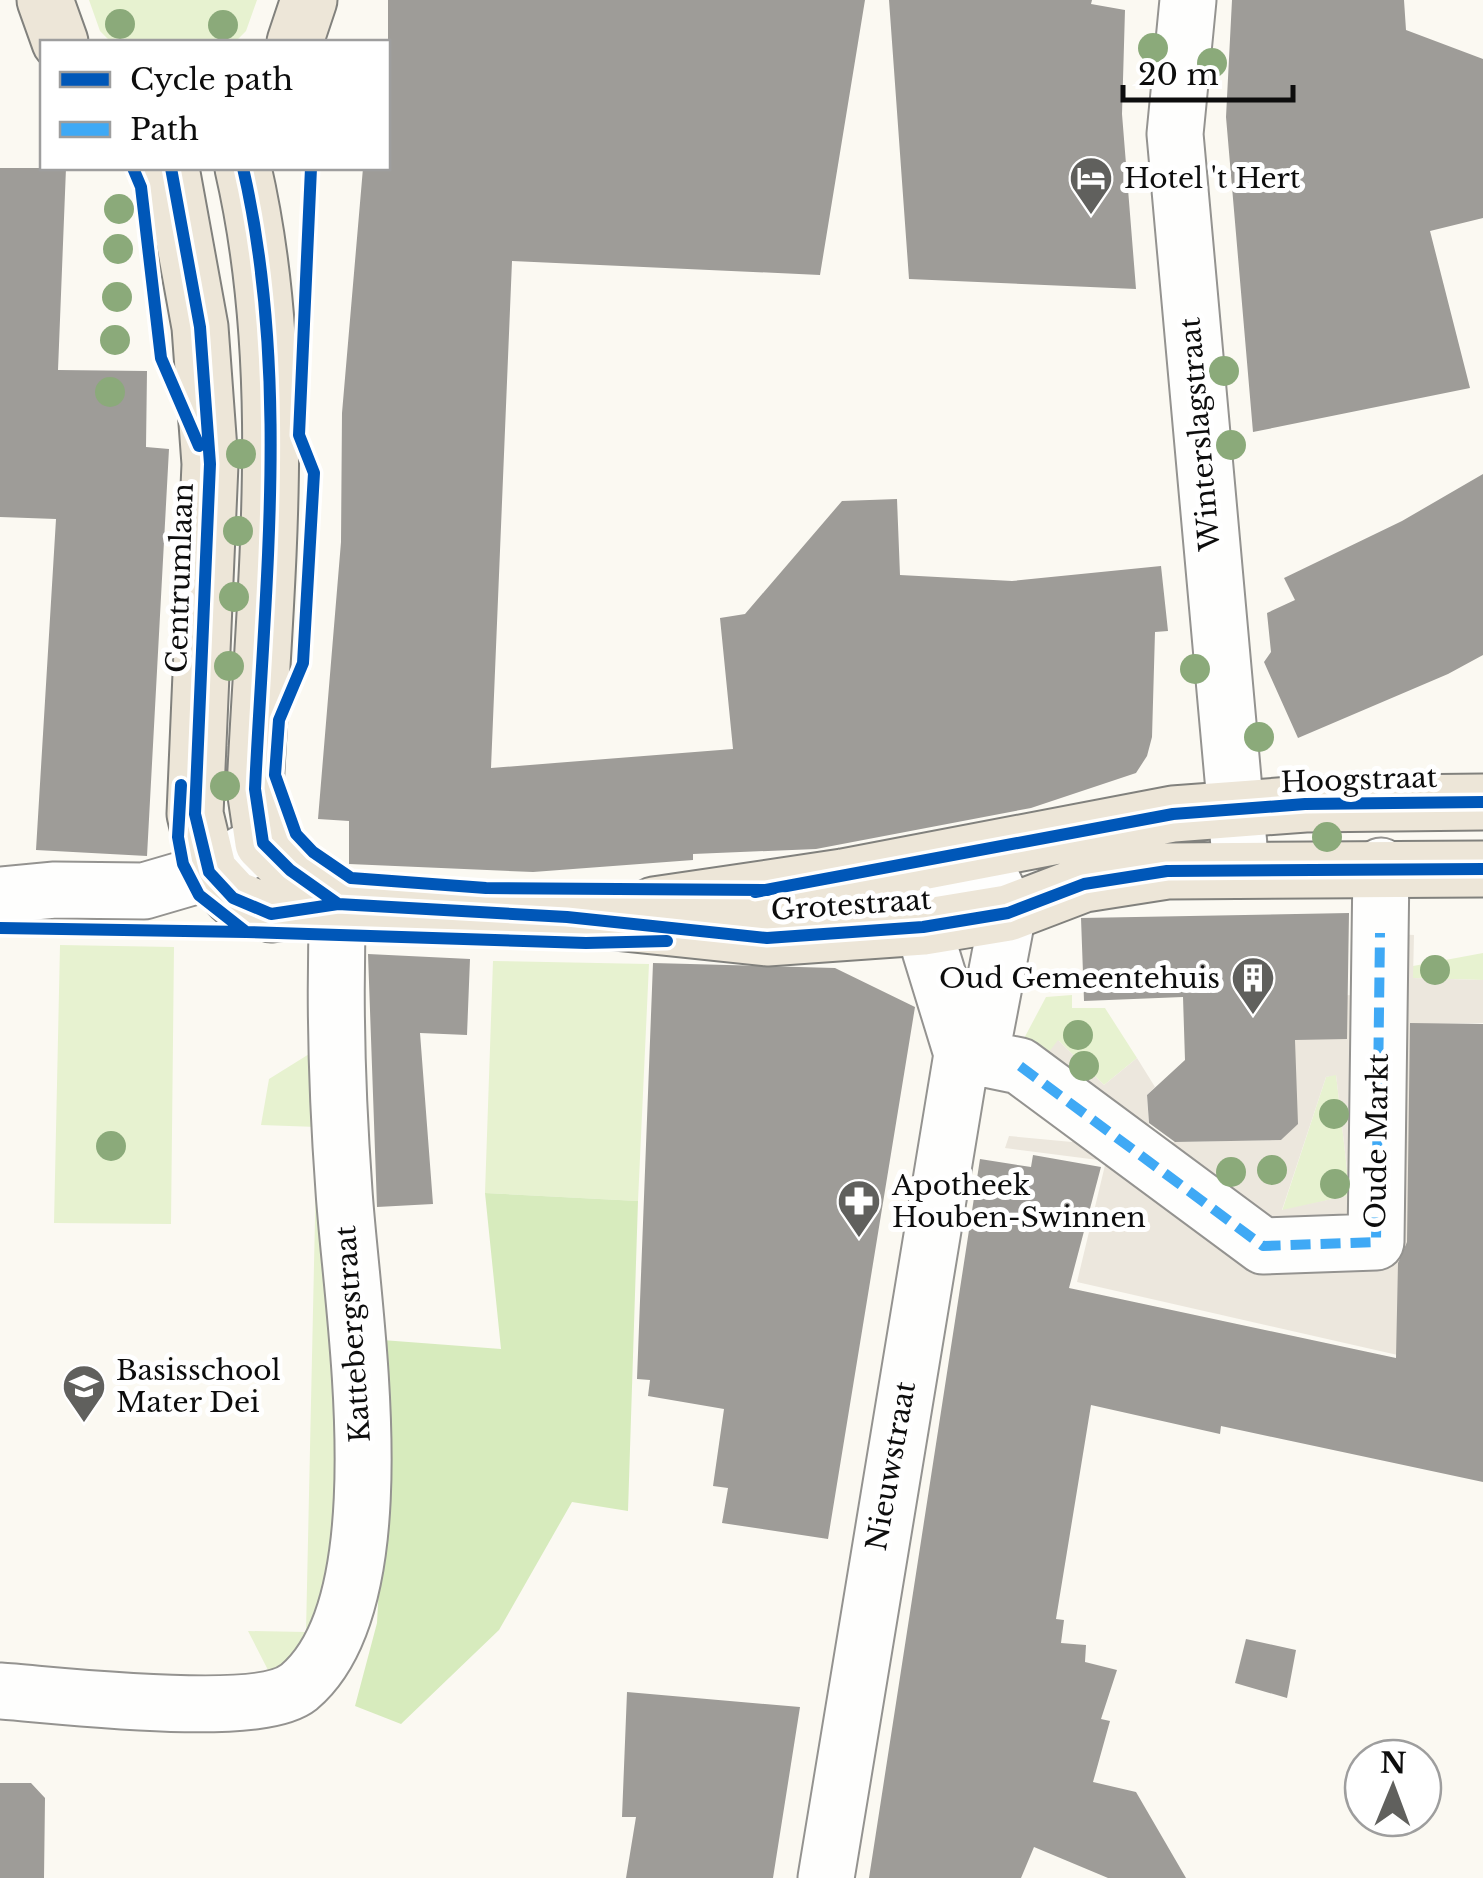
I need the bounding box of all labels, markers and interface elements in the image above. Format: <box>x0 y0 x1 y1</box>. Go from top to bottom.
legend <box>40 40 390 170</box>
scale bar <box>1123 40 1293 102</box>
text: 20 m <box>1138 56 1219 93</box>
text: Cycle path <box>130 61 293 98</box>
text: Path <box>130 111 199 148</box>
hotel icon: Hotel 't Hert <box>1068 155 1114 216</box>
place label: Hotel 't Hert <box>1124 161 1301 196</box>
street label: Winterslagstraat <box>1172 316 1228 553</box>
street label: Centrumlaan <box>159 482 201 674</box>
street label: Hoogstraat <box>1280 760 1438 800</box>
street label: Grotestraat <box>770 882 933 928</box>
building icon: Oud Gemeentehuis <box>1230 955 1276 1016</box>
place label: Oud Gemeentehuis <box>939 961 1220 996</box>
street label: Oude Markt <box>1358 1053 1396 1229</box>
place label: Apotheek Houben-Swinnen <box>891 1168 1146 1235</box>
pharmacy icon: Apotheek Houben-Swinnen <box>836 1178 882 1239</box>
street label: Kattebergstraat <box>328 1224 378 1444</box>
place label: Basisschool Mater Dei <box>116 1353 281 1420</box>
school or university icon: Basisschool Mater Dei <box>61 1363 107 1424</box>
street label: Nieuwstraat <box>859 1378 923 1553</box>
north arrow <box>1343 1738 1443 1838</box>
text: N <box>1380 1746 1407 1781</box>

